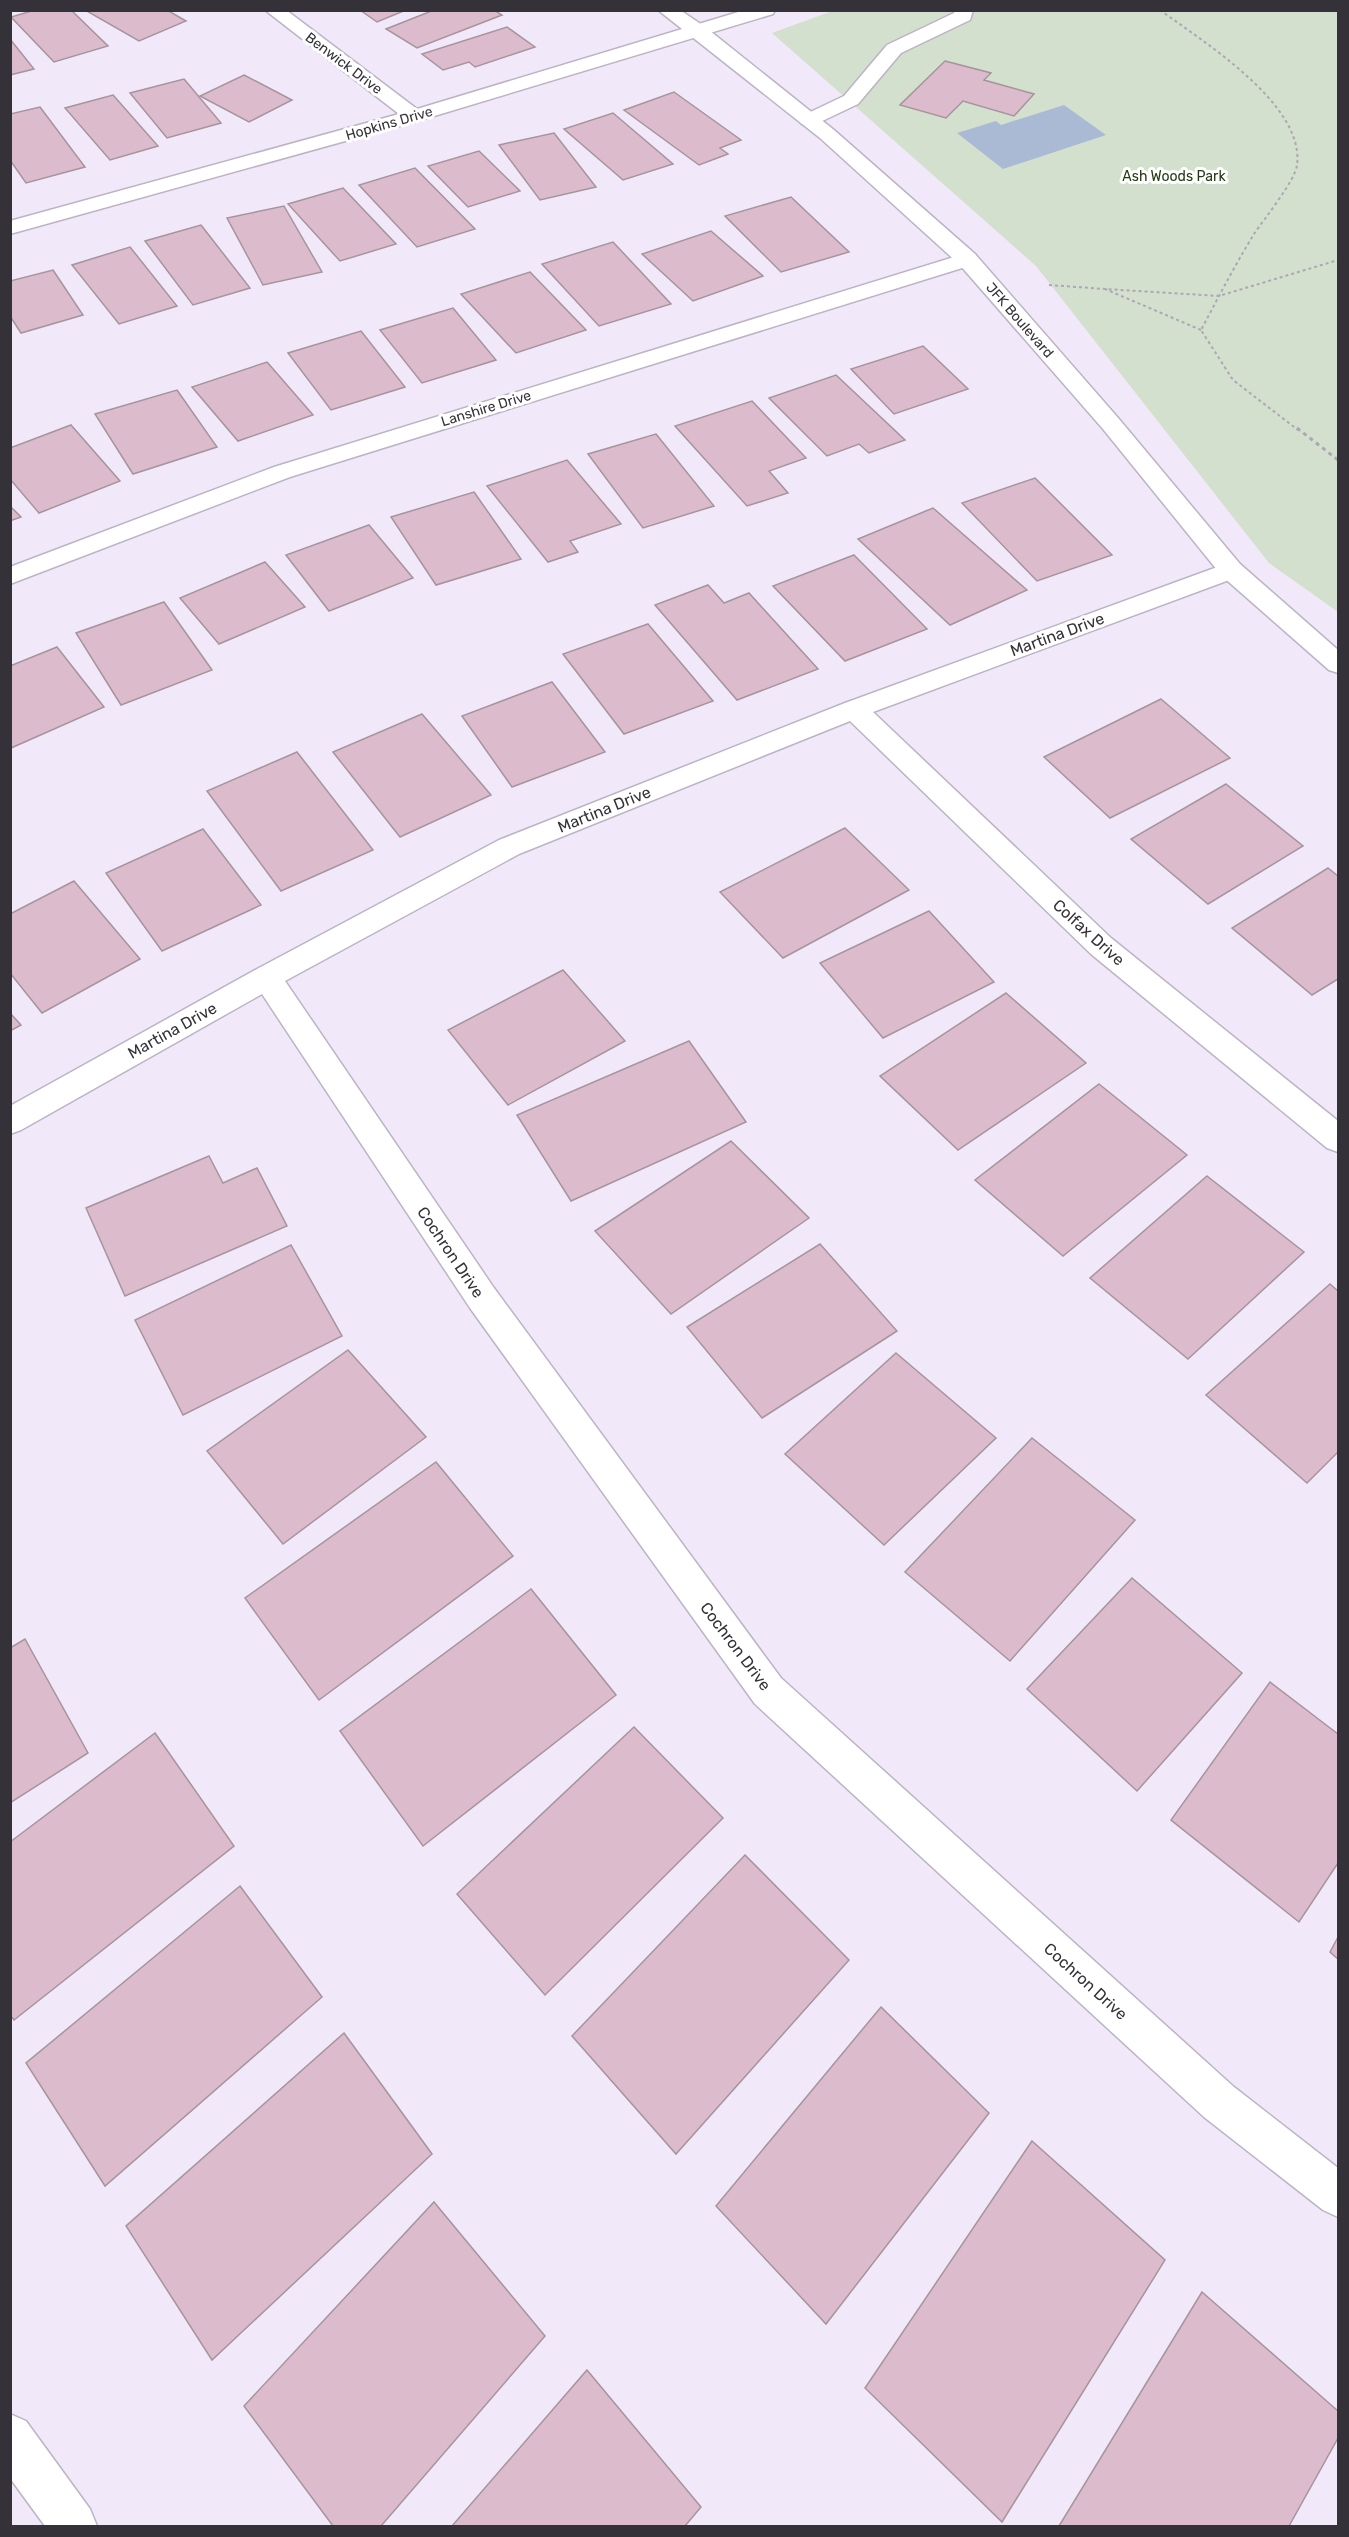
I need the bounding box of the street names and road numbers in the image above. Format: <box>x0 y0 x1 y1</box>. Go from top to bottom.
street label: Benwick Drive <box>302 29 386 98</box>
street label: Hopkins Drive <box>344 103 435 144</box>
street label: JFK Boulevard <box>982 279 1057 361</box>
street label: Lanshire Drive <box>439 387 533 430</box>
street label: Martina Drive <box>1008 609 1107 660</box>
street label: Martina Drive <box>555 782 654 837</box>
street label: Colfax Drive <box>1049 895 1128 969</box>
street label: Martina Drive <box>124 998 220 1063</box>
street label: Cochron Drive <box>413 1203 488 1301</box>
street label: Cochron Drive <box>696 1598 775 1694</box>
street label: Cochron Drive <box>1040 1939 1131 2024</box>

